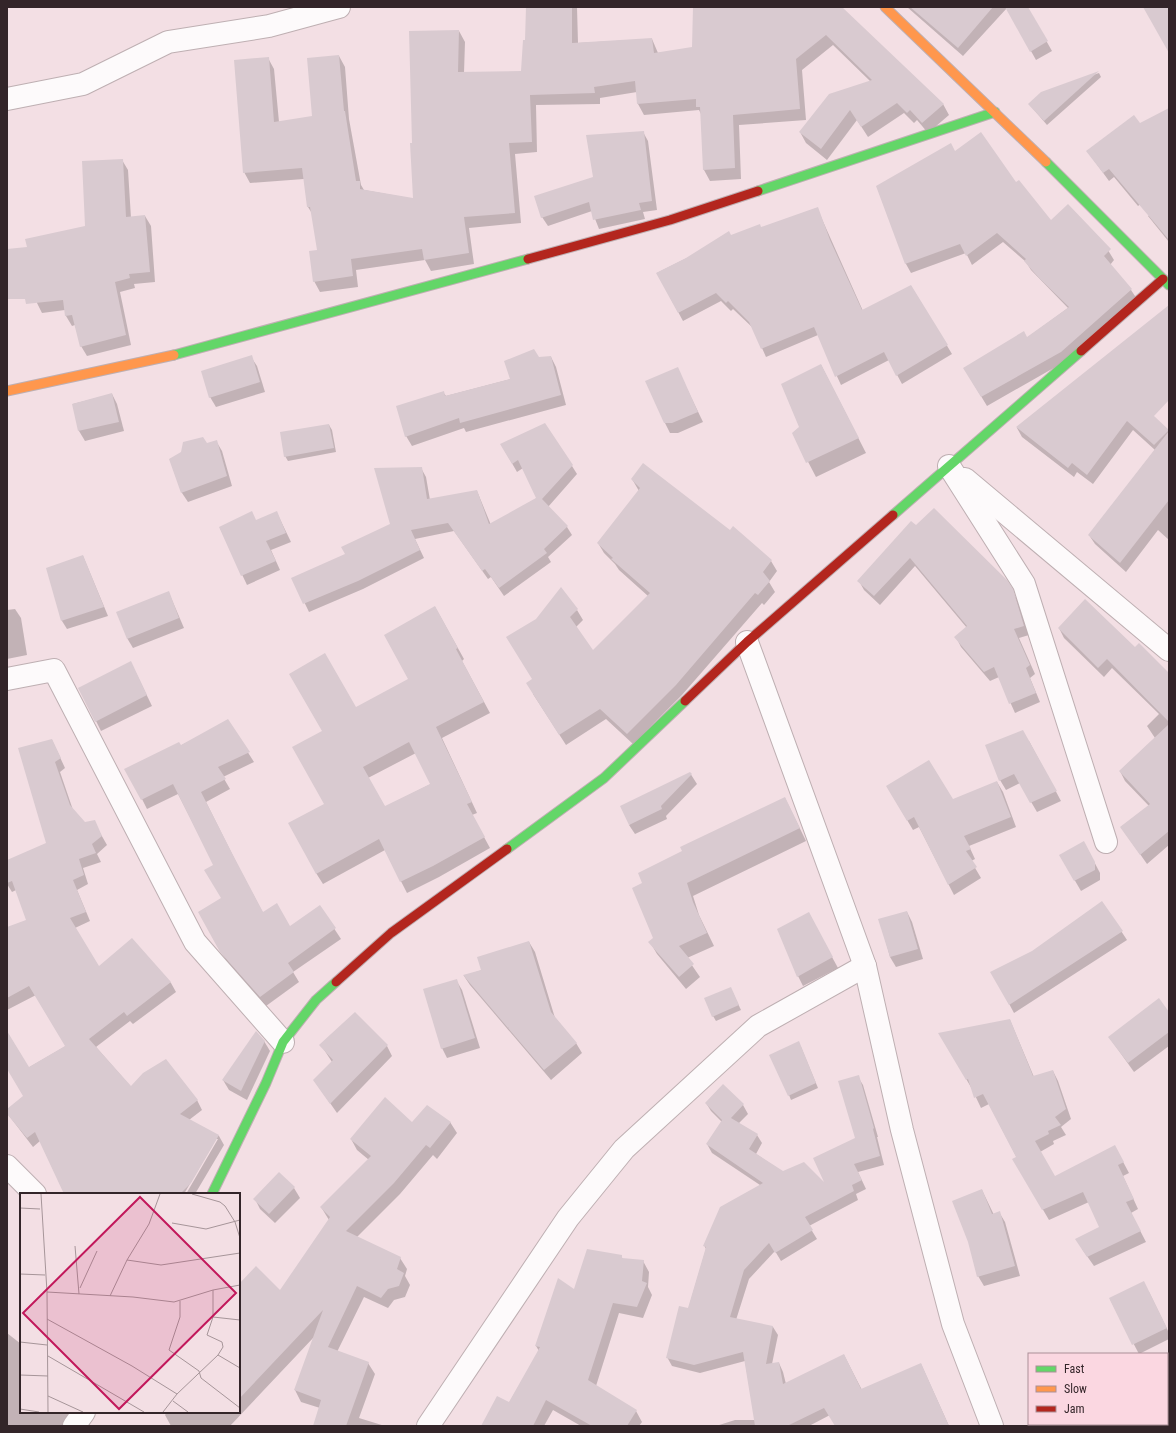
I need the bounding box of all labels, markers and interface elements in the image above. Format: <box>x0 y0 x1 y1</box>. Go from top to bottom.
inset map <box>20 1193 240 1413</box>
legend <box>1028 1353 1168 1425</box>
text: Fast <box>1064 1362 1085 1376</box>
text: Slow <box>1064 1382 1087 1396</box>
text: Jam <box>1064 1402 1085 1416</box>

